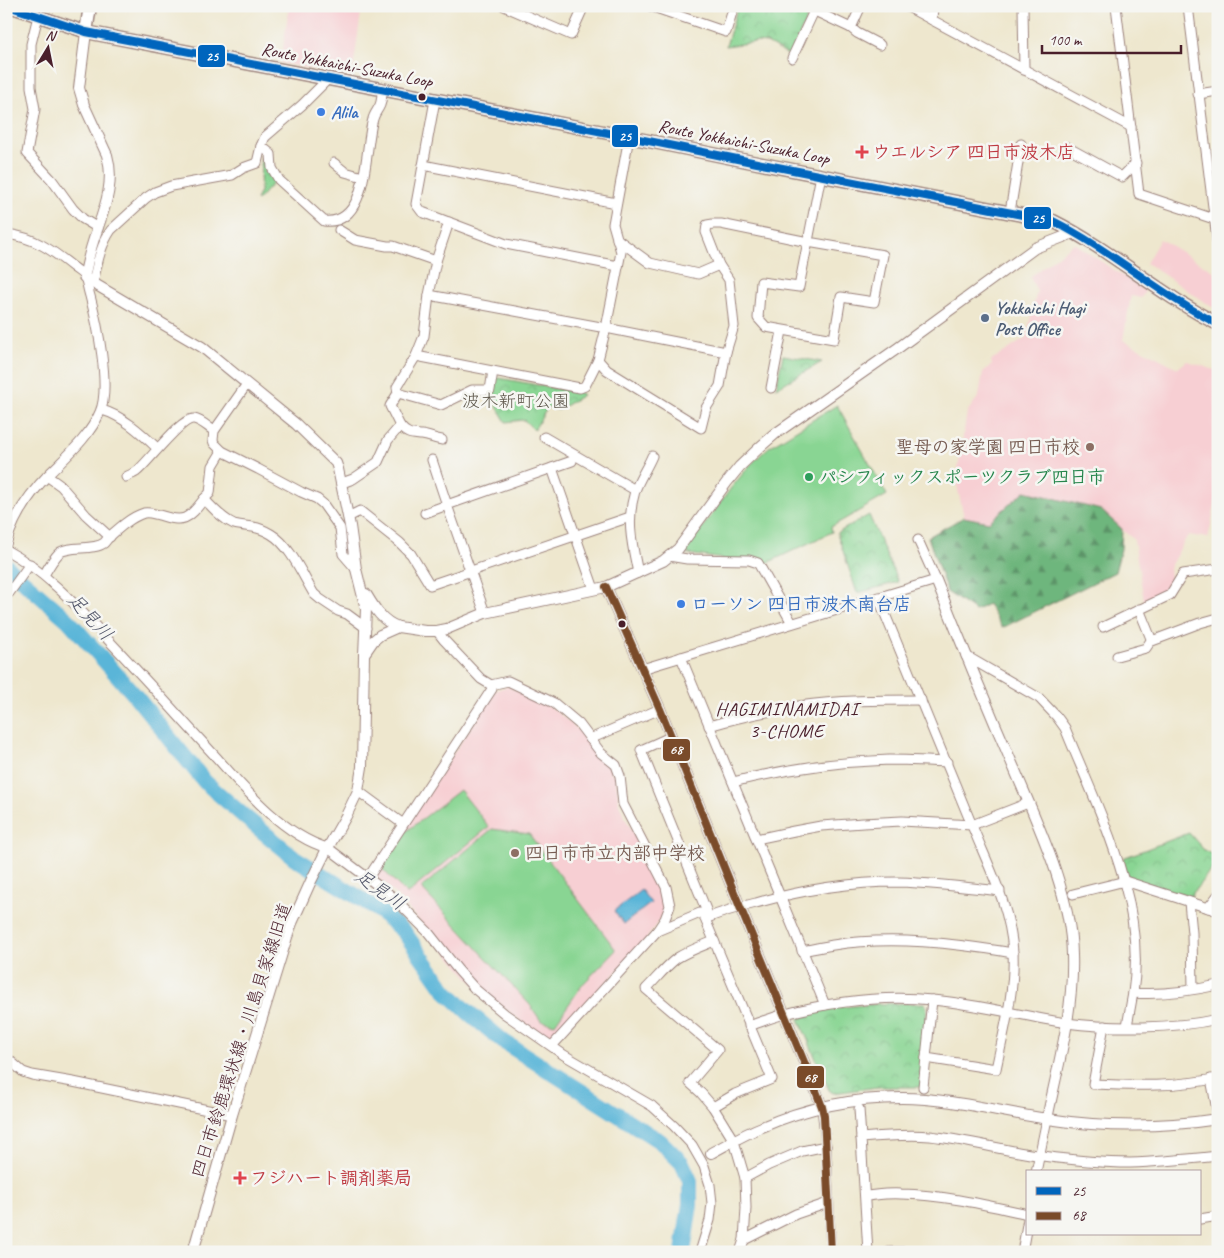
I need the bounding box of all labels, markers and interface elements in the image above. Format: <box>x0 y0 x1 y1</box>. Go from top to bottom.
north arrow <box>22 22 72 72</box>
scale bar <box>1042 22 1180 54</box>
text: N <box>44 27 58 45</box>
text: 100 m <box>1049 31 1083 50</box>
street label: Route Yokkaichi-Suzuka Loop <box>260 38 436 93</box>
line badge: 25 <box>197 44 226 68</box>
text: 25 <box>206 48 220 65</box>
unlabelled marker <box>417 92 427 102</box>
place label: Alila <box>331 101 359 123</box>
marker: Alila <box>315 106 327 118</box>
street label: Route Yokkaichi-Suzuka Loop <box>657 115 833 170</box>
line badge: 25 <box>611 124 639 148</box>
text: 25 <box>619 128 633 145</box>
place label: ウエルシア 四日市波木店 <box>872 141 1075 163</box>
marker: ウエルシア 四日市波木店 <box>856 146 868 158</box>
line badge: 25 <box>1023 206 1052 230</box>
text: 25 <box>1032 210 1046 227</box>
place label: Yokkaichi Hagi Post Office <box>995 297 1087 340</box>
marker: Yokkaichi Hagi Post Office <box>979 312 991 324</box>
park label: 波木新町公園 <box>462 390 570 412</box>
place label: 聖母の家学園 四日市校 <box>896 436 1080 458</box>
marker: 聖母の家学園 四日市校 <box>1084 441 1096 453</box>
place label: パシフィックスポーツクラブ四日市 <box>819 466 1105 488</box>
marker: パシフィックスポーツクラブ四日市 <box>803 471 815 483</box>
water label: 足見川 <box>62 588 118 646</box>
place label: ローソン 四日市波木南台店 <box>691 593 911 615</box>
marker: ローソン 四日市波木南台店 <box>675 598 687 610</box>
unlabelled marker <box>617 619 627 629</box>
district label: HAGIMINAMIDAI 3-CHOME <box>715 697 862 743</box>
line badge: 68 <box>662 738 691 762</box>
text: 68 <box>670 741 684 758</box>
place label: 四日市市立内部中学校 <box>525 842 705 864</box>
marker: 四日市市立内部中学校 <box>509 847 521 859</box>
water label: 足見川 <box>350 864 410 916</box>
street label: 四日市鈴鹿環状線・川島貝家線旧道 <box>186 900 296 1180</box>
line badge: 68 <box>796 1065 825 1089</box>
text: 68 <box>804 1069 818 1086</box>
place label: フジハート調剤薬局 <box>250 1167 412 1189</box>
legend <box>1026 1170 1202 1236</box>
marker: フジハート調剤薬局 <box>234 1172 246 1184</box>
text: 25 <box>1072 1182 1087 1201</box>
text: 68 <box>1072 1206 1087 1225</box>

